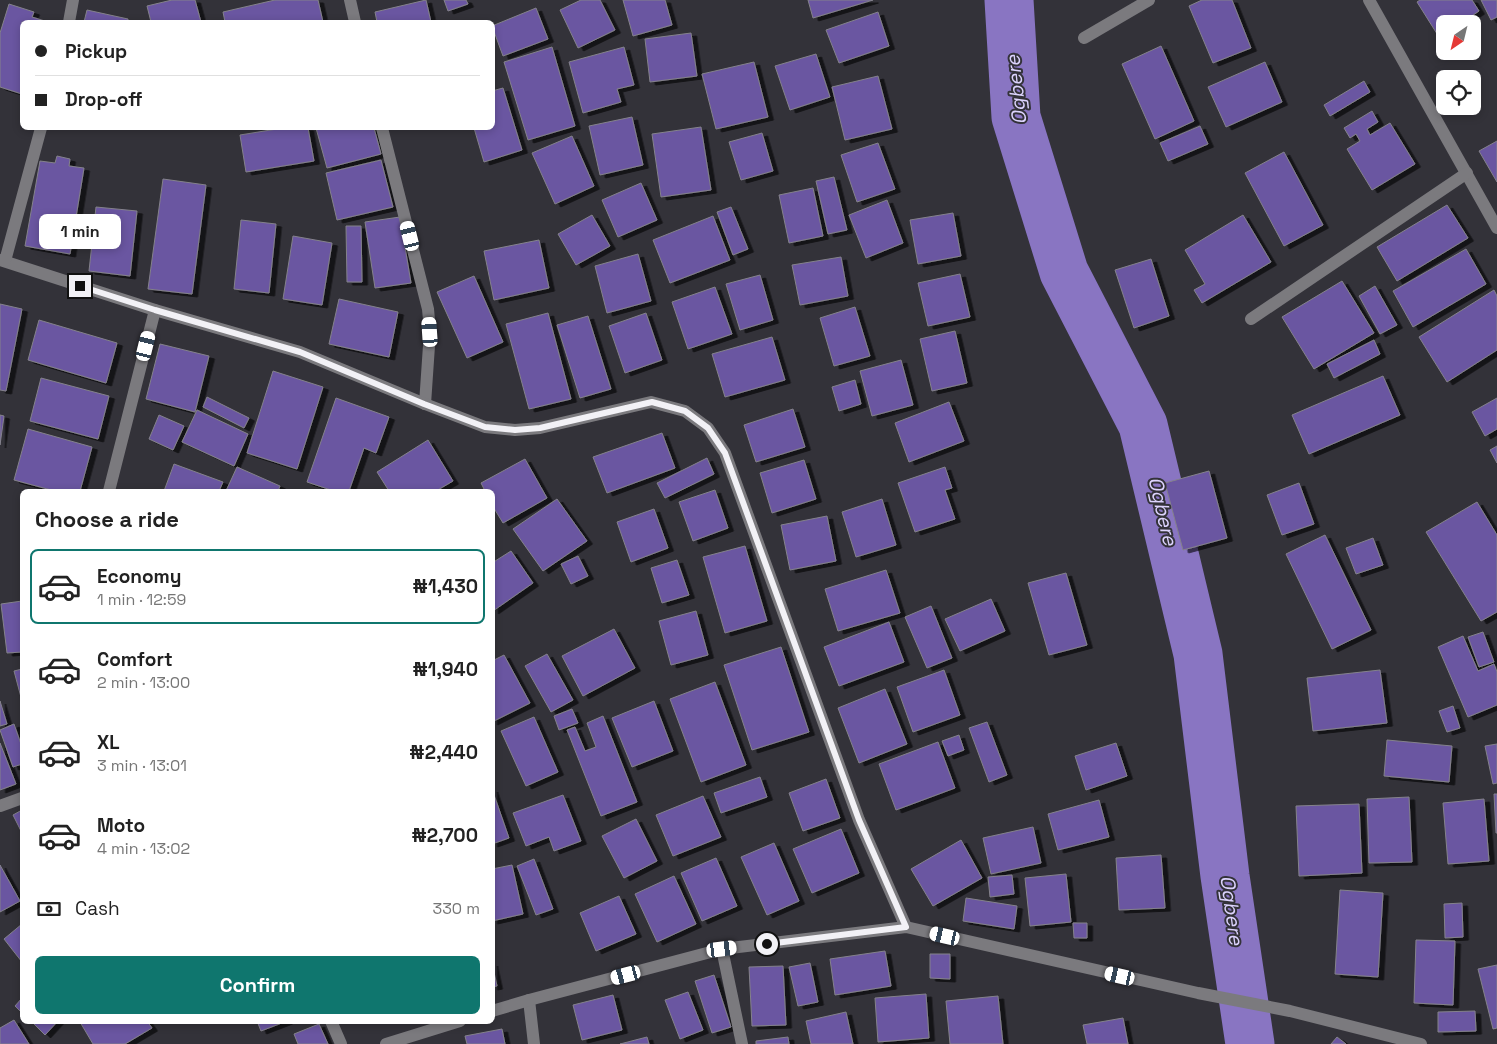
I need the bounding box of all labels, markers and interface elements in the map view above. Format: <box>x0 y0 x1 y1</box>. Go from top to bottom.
north arrow <box>1436 15 1481 60</box>
map controls <box>1436 15 1481 115</box>
text: Pickup <box>65 39 127 64</box>
water label: Ogbere <box>999 53 1033 126</box>
button: locate <box>1436 70 1481 115</box>
text: Drop-off <box>65 87 143 112</box>
callout: 1 min <box>39 214 121 248</box>
car <box>399 220 420 252</box>
text: 1 min <box>60 221 100 242</box>
route end <box>69 275 91 297</box>
car <box>421 317 438 347</box>
car <box>135 330 156 362</box>
water label: Ogbere <box>1142 474 1184 549</box>
text: Choose a ride <box>35 505 179 533</box>
icon: car <box>37 564 82 609</box>
text: Economy <box>97 564 181 589</box>
text: ₦1,430 <box>413 574 478 599</box>
text: 1 min · 12:59 <box>97 589 186 610</box>
icon: car <box>37 647 82 692</box>
text: Comfort <box>97 647 173 672</box>
text: ₦1,940 <box>412 657 478 682</box>
text: 2 min · 13:00 <box>97 672 190 693</box>
icon: car <box>37 730 82 775</box>
text: XL <box>97 730 120 755</box>
text: ₦2,440 <box>409 740 478 765</box>
text: 3 min · 13:01 <box>97 755 187 776</box>
icon: car <box>37 813 82 858</box>
text: Moto <box>97 813 145 838</box>
text: ₦2,700 <box>411 823 478 848</box>
text: 4 min · 13:02 <box>97 838 190 859</box>
water label: Ogbere <box>1214 874 1250 948</box>
icon: cash <box>35 895 63 923</box>
text: Cash <box>75 896 120 921</box>
text: 330 m <box>433 898 480 919</box>
car <box>928 925 961 947</box>
route start <box>756 933 778 955</box>
car <box>706 940 737 958</box>
button: Confirm <box>35 956 480 1014</box>
car <box>609 964 642 986</box>
car <box>1103 965 1136 987</box>

